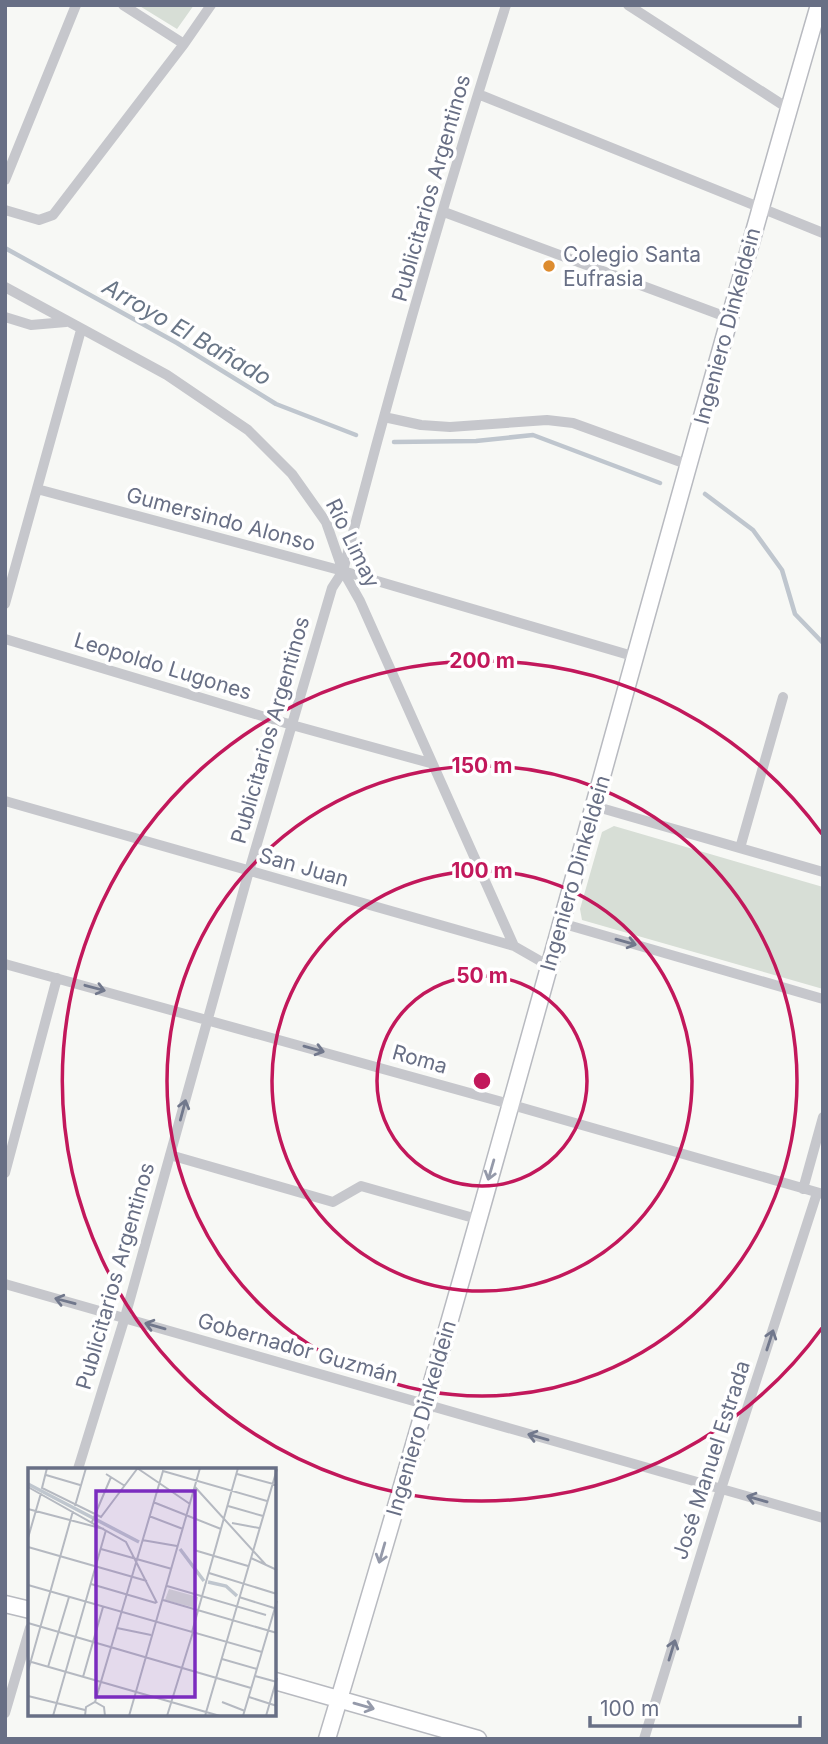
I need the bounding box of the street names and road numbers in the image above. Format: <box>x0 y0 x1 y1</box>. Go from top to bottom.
street label: Publicitarios Argentinos <box>387 71 475 305</box>
street label: Ingeniero Dinkeldein <box>689 225 765 427</box>
street label: Gumersindo Alonso <box>124 482 318 556</box>
street label: Río Limay <box>321 494 385 592</box>
street label: Publicitarios Argentinos <box>226 613 314 847</box>
street label: Leopoldo Lugones <box>71 627 255 705</box>
street label: Ingeniero Dinkeldein <box>535 772 615 974</box>
street label: San Juan <box>256 842 352 892</box>
street label: Roma <box>390 1039 450 1079</box>
street label: Publicitarios Argentinos <box>71 1159 159 1393</box>
street label: Gobernador Guzmán <box>195 1307 401 1389</box>
street label: Ingeniero Dinkeldein <box>381 1317 461 1519</box>
street label: José Manuel Estrada <box>667 1357 755 1563</box>

